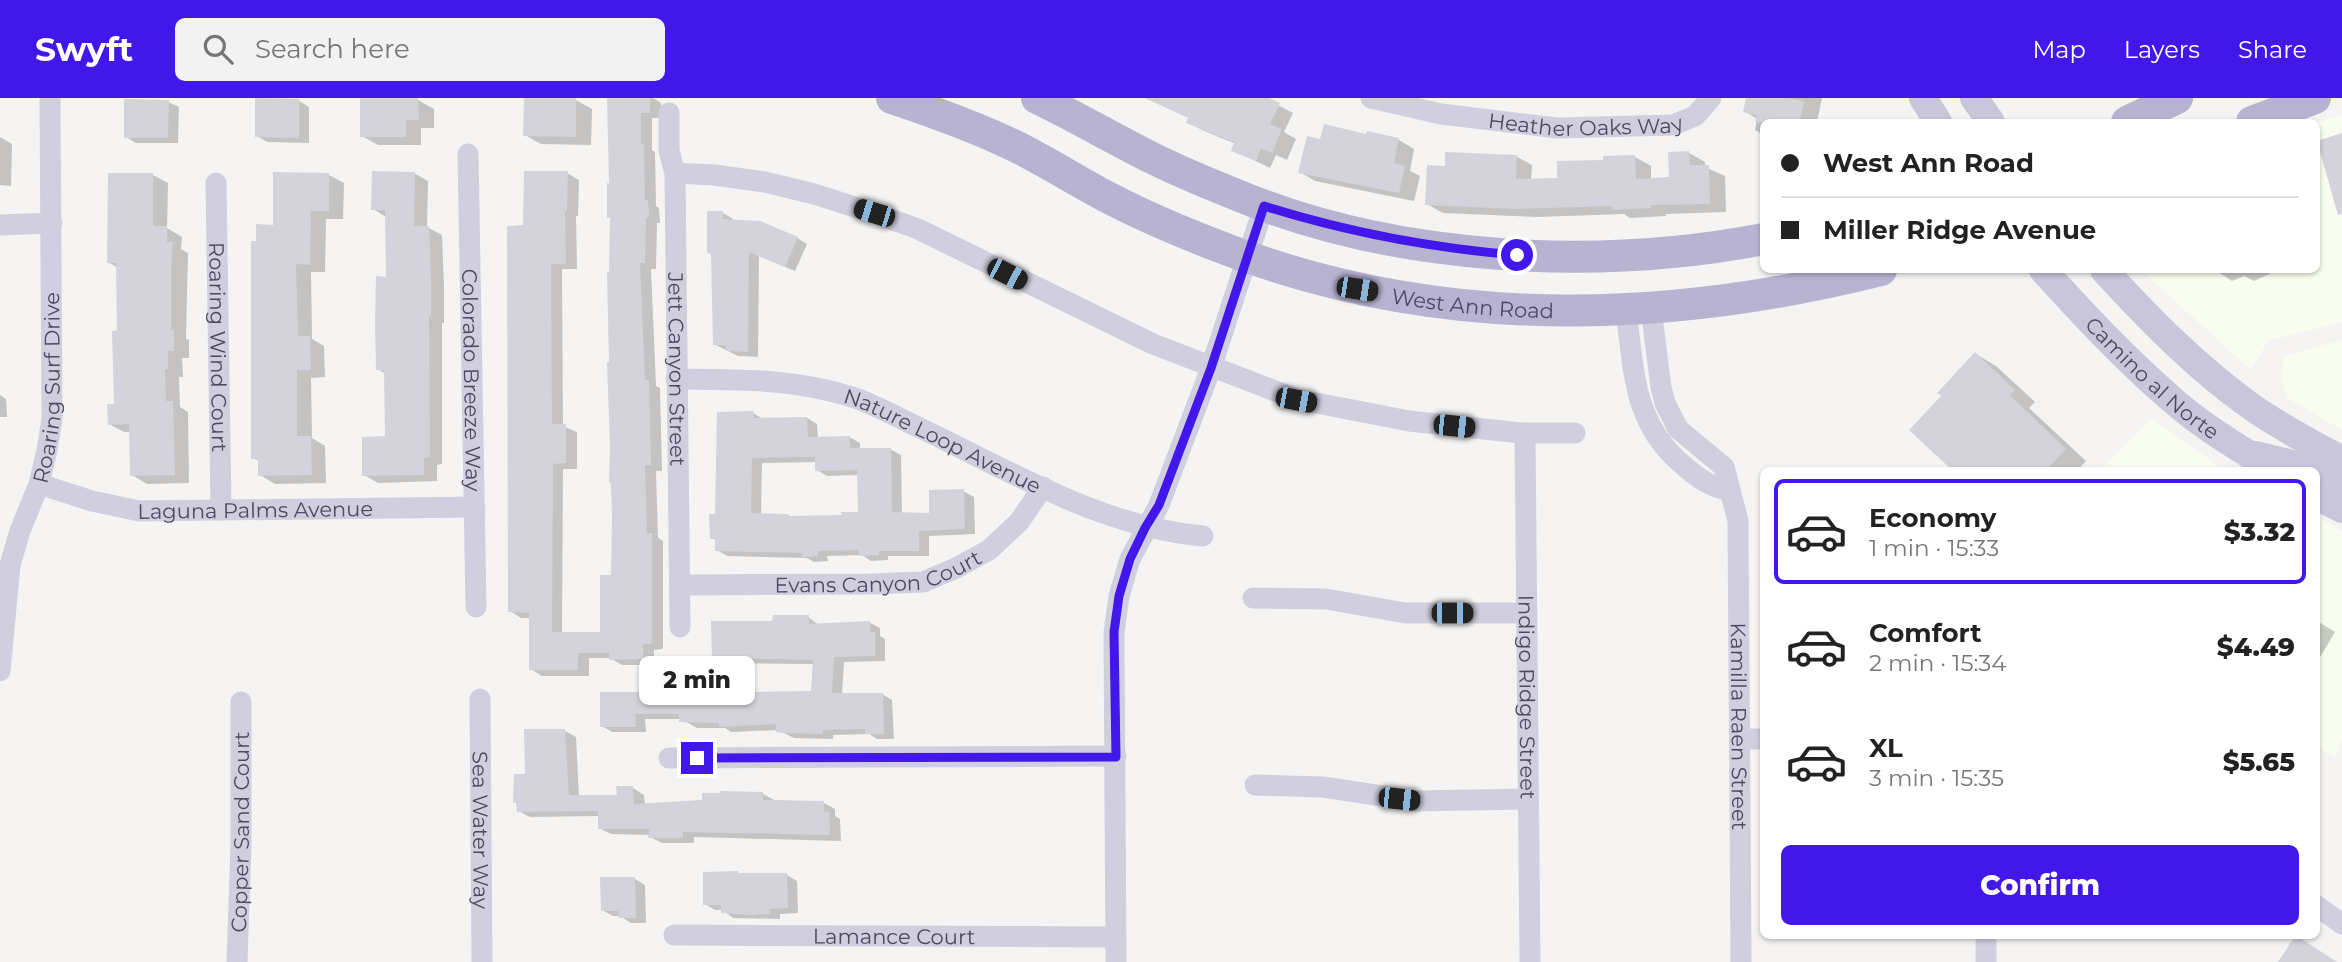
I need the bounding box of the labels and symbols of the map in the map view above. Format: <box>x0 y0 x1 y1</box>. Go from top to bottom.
street label: Heather Oaks Way <box>1487 107 1687 141</box>
car <box>851 197 898 229</box>
route start <box>1501 239 1533 271</box>
street label: Roaring Wind Court <box>204 242 233 452</box>
car <box>984 255 1031 293</box>
street label: Colorado Breeze Way <box>458 268 486 492</box>
street label: Jett Canyon Street <box>664 271 691 466</box>
car <box>1335 275 1380 303</box>
street label: West Ann Road <box>1390 283 1554 323</box>
street label: Roaring Surf Drive <box>27 292 65 485</box>
street label: Camino al Norte <box>2080 311 2224 444</box>
street label: Nature Loop Avenue <box>841 383 1045 498</box>
car <box>1274 386 1319 414</box>
car <box>1433 413 1476 439</box>
street label: Laguna Palms Avenue <box>137 496 373 524</box>
street label: Evans Canyon Court <box>774 544 985 597</box>
street label: Indigo Ridge Street <box>1514 595 1541 799</box>
car <box>1432 603 1474 624</box>
street label: Kamilla Raen Street <box>1726 622 1753 830</box>
callout: 2 min <box>639 656 755 706</box>
street label: Copper Sand Court <box>226 732 254 933</box>
route end <box>681 742 713 774</box>
street label: Sea Water Way <box>468 751 494 910</box>
car <box>1378 786 1421 812</box>
street label: Lamance Court <box>813 923 975 949</box>

